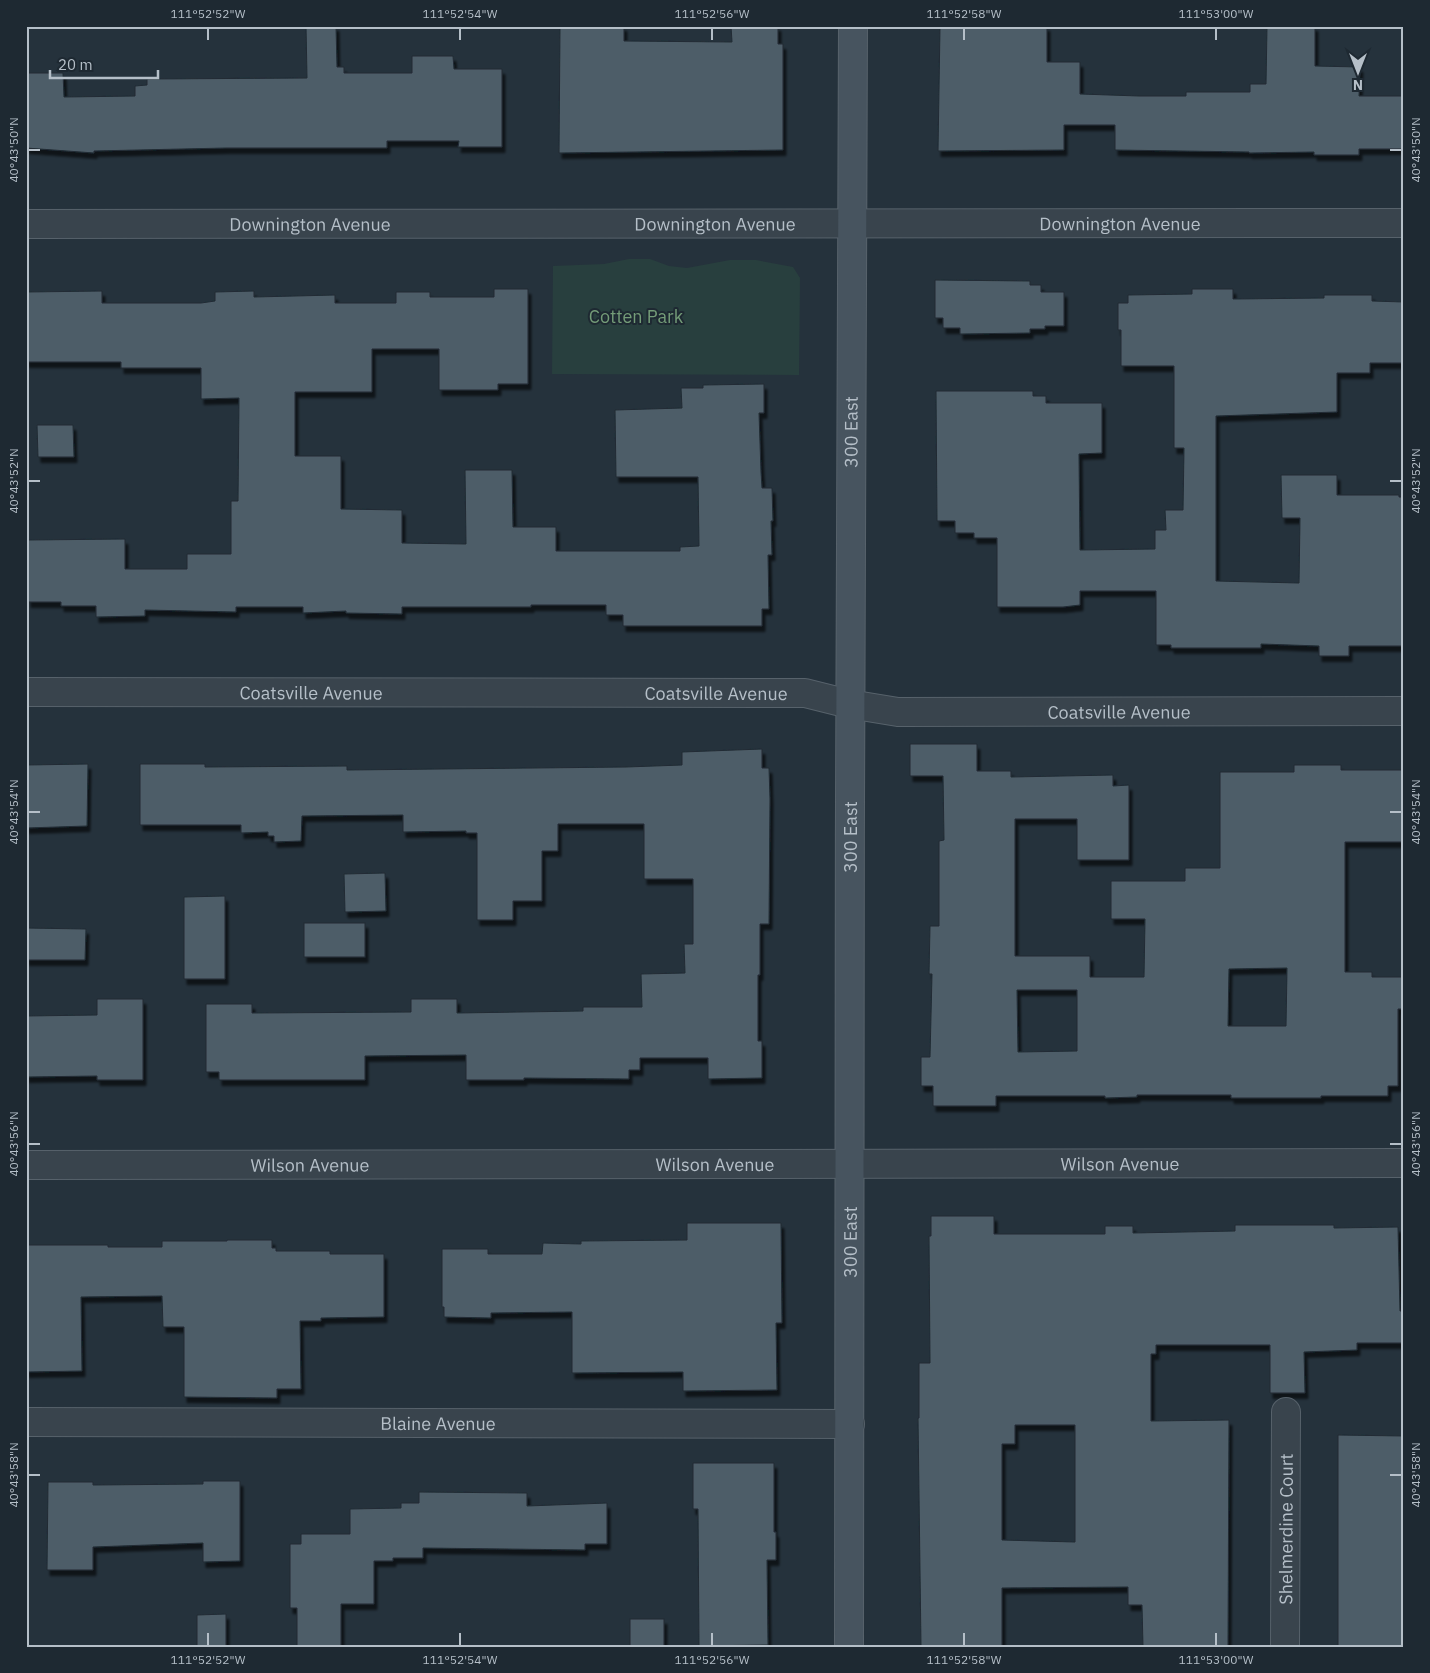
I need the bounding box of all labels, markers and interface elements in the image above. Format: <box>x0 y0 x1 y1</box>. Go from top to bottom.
text: 111°52'52"W <box>171 6 246 21</box>
text: 111°52'54"W <box>423 6 498 21</box>
text: 111°52'56"W <box>675 6 750 21</box>
text: 111°52'58"W <box>927 6 1002 21</box>
text: 111°53'00"W <box>1179 6 1254 21</box>
scale bar <box>50 48 158 80</box>
north arrow <box>1332 48 1382 98</box>
text: 20 m <box>58 55 93 74</box>
text: N <box>1353 76 1363 94</box>
text: 40°43'50"N <box>6 117 21 183</box>
text: 40°43'50"N <box>1408 117 1423 183</box>
street label: Downington Avenue <box>229 212 391 235</box>
street label: Downington Avenue <box>634 212 796 235</box>
street label: Downington Avenue <box>1039 212 1201 235</box>
park label: Cotten Park <box>589 305 684 328</box>
street label: 300 East <box>839 396 862 468</box>
text: 40°43'52"N <box>6 448 21 514</box>
text: 40°43'52"N <box>1408 448 1423 514</box>
street label: Coatsville Avenue <box>239 681 383 704</box>
street label: Coatsville Avenue <box>644 681 788 704</box>
street label: Coatsville Avenue <box>1047 700 1191 723</box>
text: 40°43'54"N <box>6 779 21 845</box>
text: 40°43'54"N <box>1408 779 1423 845</box>
street label: 300 East <box>838 801 861 873</box>
text: 40°43'56"N <box>6 1111 21 1177</box>
text: 40°43'56"N <box>1408 1111 1423 1177</box>
street label: Wilson Avenue <box>655 1152 775 1176</box>
street label: Wilson Avenue <box>1060 1152 1180 1175</box>
street label: Wilson Avenue <box>250 1153 370 1176</box>
street label: 300 East <box>838 1206 861 1278</box>
street label: Blaine Avenue <box>380 1411 496 1435</box>
text: 40°43'58"N <box>6 1442 21 1508</box>
text: 40°43'58"N <box>1408 1442 1423 1508</box>
street label: Shelmerdine Court <box>1274 1453 1297 1605</box>
text: 111°52'52"W <box>171 1652 246 1667</box>
text: 111°52'54"W <box>423 1652 498 1667</box>
text: 111°52'56"W <box>675 1652 750 1667</box>
text: 111°52'58"W <box>927 1652 1002 1667</box>
text: 111°53'00"W <box>1179 1652 1254 1667</box>

